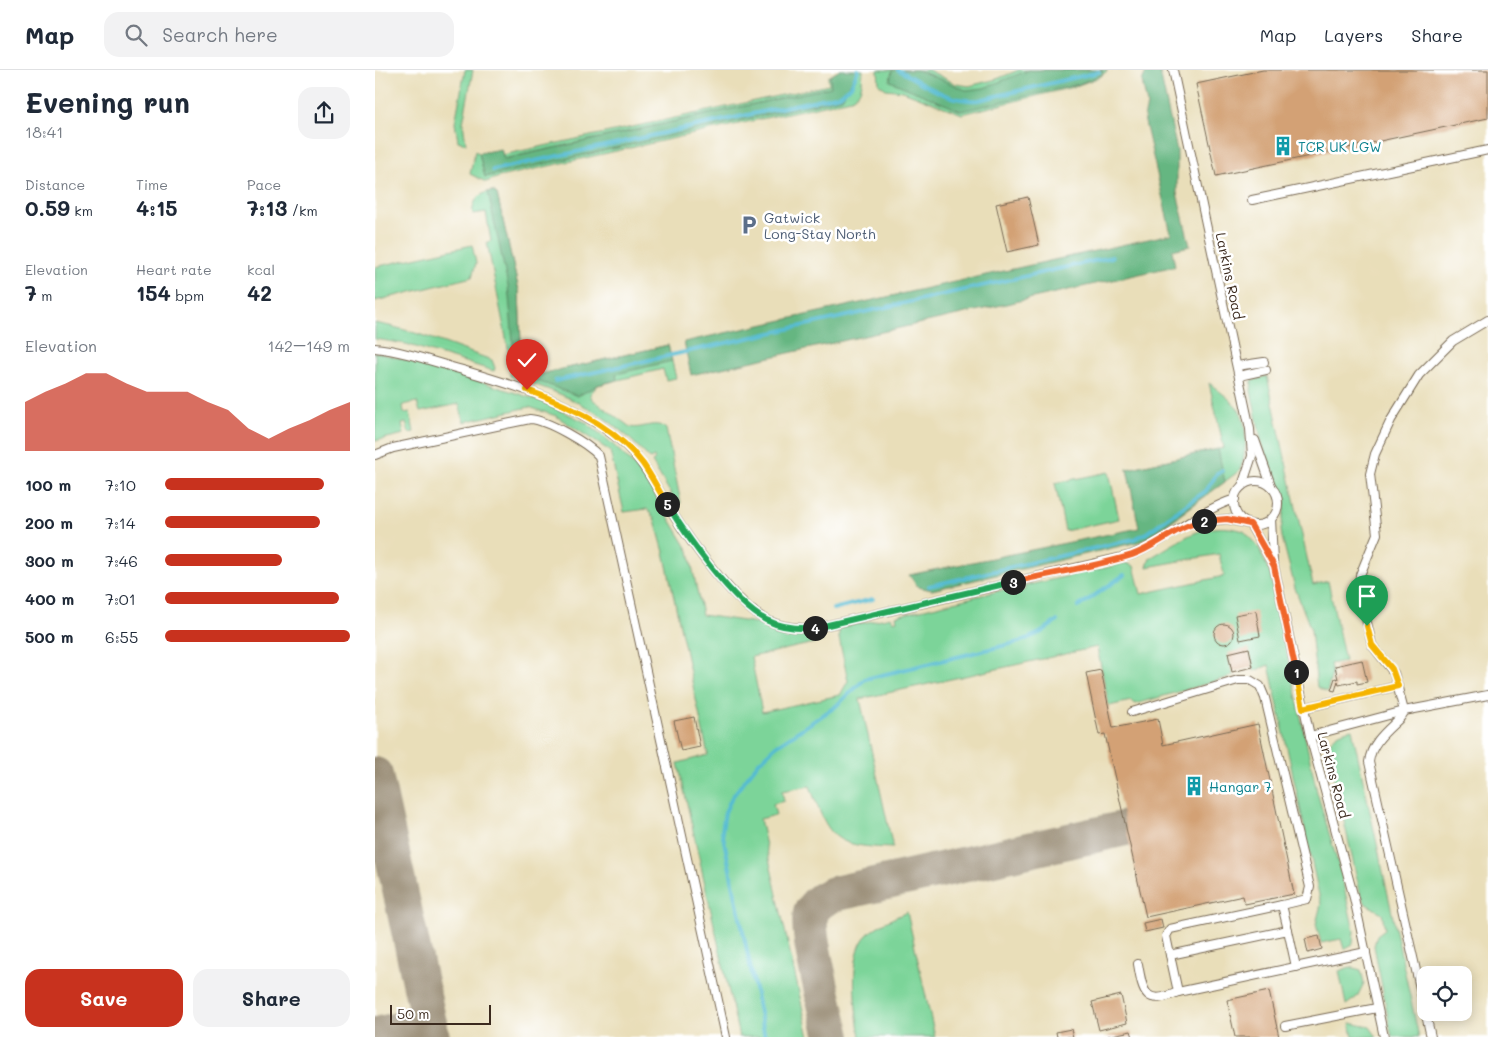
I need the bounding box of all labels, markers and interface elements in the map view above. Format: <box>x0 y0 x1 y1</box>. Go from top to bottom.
search box <box>104 12 454 57</box>
text: Map <box>25 19 74 50</box>
icon: search <box>122 21 150 49</box>
text: Search here <box>162 22 278 47</box>
text: Map <box>1260 23 1296 47</box>
text: Layers <box>1324 23 1383 47</box>
text: Share <box>1411 23 1463 47</box>
text: Evening run <box>25 84 190 120</box>
button: share <box>298 87 350 139</box>
text: 18:41 <box>25 121 63 142</box>
building icon: TCR UK LGW <box>1272 135 1294 157</box>
place label: TCR UK LGW <box>1298 137 1382 156</box>
text: Distance <box>25 175 85 194</box>
text: Time <box>136 175 168 194</box>
text: Pace <box>247 175 281 194</box>
text: 0.59 <box>25 194 70 221</box>
text: 4:15 <box>136 194 178 221</box>
text: 7:13 <box>247 194 287 221</box>
text: km <box>70 201 93 220</box>
text: /km <box>287 201 318 220</box>
place label: Gatwick Long-Stay North <box>764 208 876 243</box>
parking icon: Gatwick Long-Stay North <box>738 214 760 236</box>
street label: Larkins Road <box>1211 231 1249 321</box>
text: Elevation <box>25 260 88 279</box>
text: Heart rate <box>136 260 212 279</box>
text: kcal <box>247 260 275 279</box>
text: 7 <box>25 279 37 306</box>
text: 154 <box>136 279 171 306</box>
text: 42 <box>247 279 272 306</box>
text: m <box>37 286 52 305</box>
text: bpm <box>171 286 204 305</box>
text: Elevation <box>25 335 97 356</box>
text: 142–149 m <box>268 335 350 356</box>
pin <box>506 339 548 390</box>
icon: check <box>513 346 541 374</box>
text: 100 m <box>25 474 71 495</box>
text: 7:10 <box>105 474 136 495</box>
pin: 5 <box>655 492 679 516</box>
text: 5 <box>663 495 672 514</box>
pin: 2 <box>1191 508 1217 534</box>
text: 200 m <box>25 512 73 533</box>
text: 7:14 <box>105 512 135 533</box>
text: 2 <box>1201 512 1208 531</box>
text: 300 m <box>25 550 74 571</box>
text: 7:46 <box>105 550 138 571</box>
pin: 3 <box>1001 570 1025 594</box>
text: 3 <box>1009 573 1018 592</box>
pin <box>1346 575 1388 626</box>
icon: arrive <box>1353 582 1381 610</box>
text: 400 m <box>25 588 74 609</box>
text: 7:01 <box>105 588 136 609</box>
pin: 4 <box>803 616 827 640</box>
text: 4 <box>811 619 820 638</box>
text: 500 m <box>25 626 73 647</box>
text: 6:55 <box>105 626 138 647</box>
pin: 1 <box>1283 660 1309 684</box>
text: 1 <box>1293 663 1300 682</box>
street label: Larkins Road <box>1313 730 1355 820</box>
building icon: Hangar 7 <box>1183 775 1205 797</box>
place label: Hangar 7 <box>1209 777 1272 796</box>
map controls <box>1417 966 1472 1021</box>
button: locate <box>1417 966 1472 1021</box>
button: Save <box>25 969 183 1027</box>
button: Share <box>193 969 350 1027</box>
scale bar <box>390 1002 491 1025</box>
text: 50 m <box>397 1004 429 1023</box>

